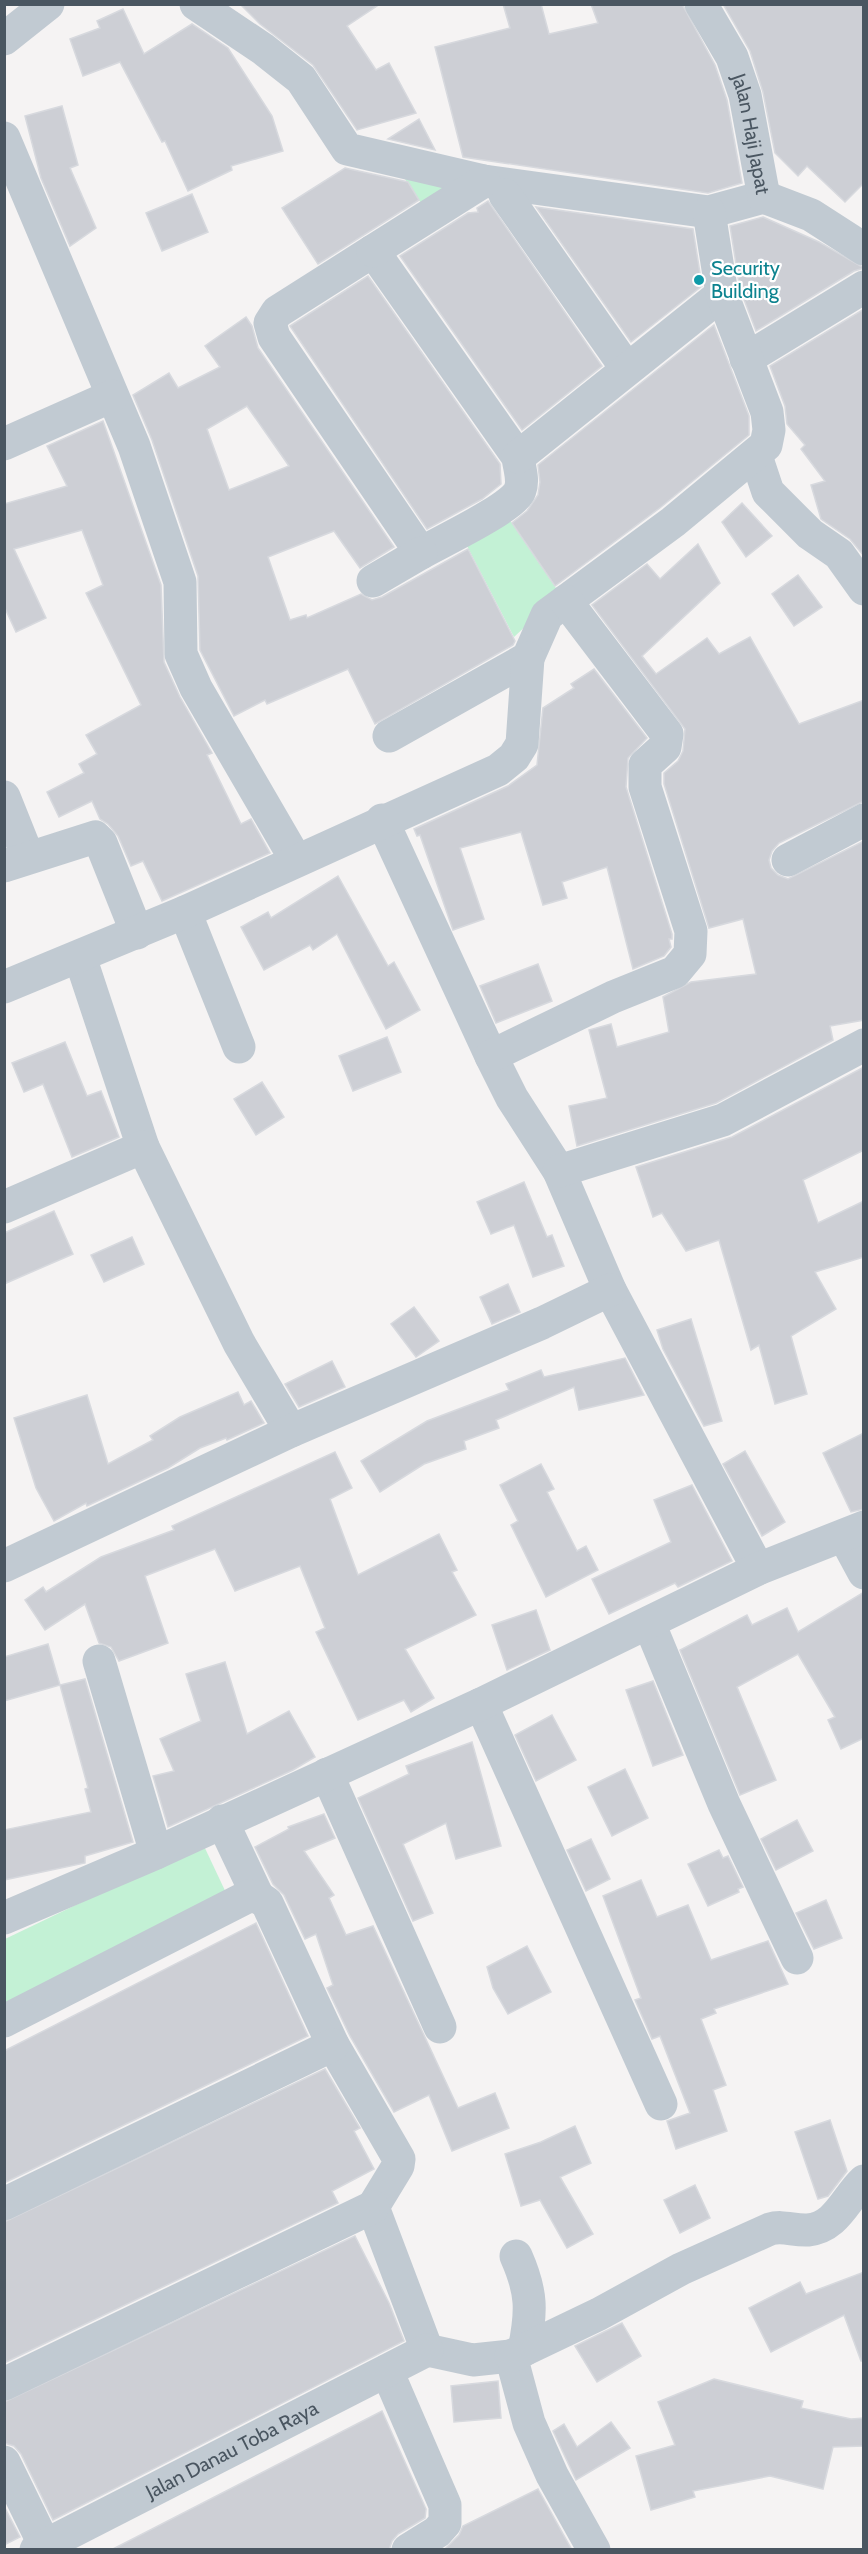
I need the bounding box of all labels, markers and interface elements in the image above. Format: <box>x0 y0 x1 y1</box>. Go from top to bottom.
street label: Jalan Haji Japat <box>726 69 775 197</box>
place label: Security Building <box>711 256 780 303</box>
marker: Security Building <box>692 273 706 287</box>
street label: Jalan Danau Toba Raya <box>141 2396 322 2504</box>

